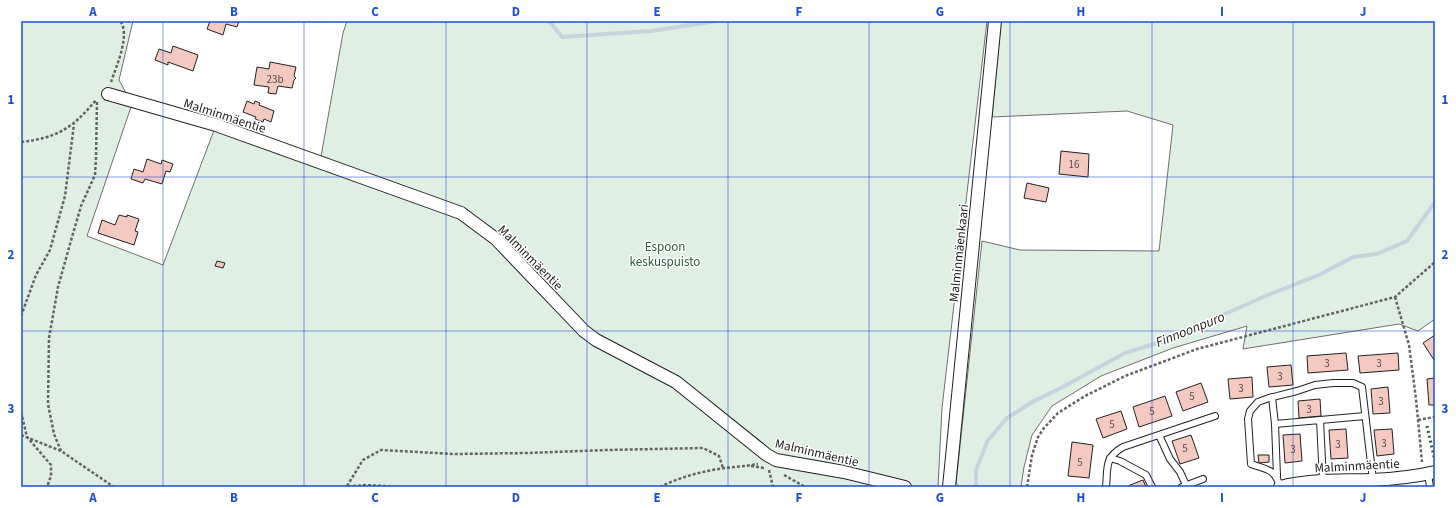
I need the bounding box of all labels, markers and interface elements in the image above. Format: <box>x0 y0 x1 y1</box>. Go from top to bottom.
text: A <box>88 3 97 21</box>
text: B <box>230 3 238 21</box>
text: C <box>371 3 379 21</box>
text: D <box>512 3 520 21</box>
text: E <box>653 3 661 21</box>
text: F <box>796 3 803 21</box>
text: G <box>936 3 944 21</box>
text: H <box>1077 3 1085 21</box>
text: I <box>1220 3 1224 21</box>
text: J <box>1360 3 1366 21</box>
house number: 23b <box>266 72 284 87</box>
text: 1 <box>8 91 15 109</box>
text: 1 <box>1442 91 1449 109</box>
street label: Malminmäentie <box>181 94 268 138</box>
house number: 16 <box>1069 157 1080 172</box>
street label: Malminmäenkaari <box>945 203 973 303</box>
street label: Malminmäentie <box>494 221 567 294</box>
park label: Espoon keskuspuisto <box>630 238 700 271</box>
text: 2 <box>8 246 15 264</box>
text: 2 <box>1442 246 1449 264</box>
water label: Finnoonpuro <box>1153 307 1228 353</box>
house number: 3 <box>1324 356 1330 371</box>
house number: 3 <box>1376 356 1382 371</box>
house number: 3 <box>1277 369 1283 384</box>
house number: 3 <box>1238 381 1244 396</box>
house number: 5 <box>1189 389 1195 404</box>
house number: 3 <box>1378 394 1384 409</box>
text: 3 <box>8 400 15 418</box>
text: 3 <box>1442 400 1449 418</box>
house number: 3 <box>1306 402 1312 417</box>
house number: 5 <box>1149 404 1155 419</box>
house number: 5 <box>1109 417 1115 432</box>
street label: Malminmäentie <box>773 435 860 471</box>
house number: 3 <box>1381 436 1387 451</box>
house number: 3 <box>1335 437 1341 452</box>
house number: 5 <box>1182 441 1188 456</box>
house number: 3 <box>1290 442 1296 457</box>
house number: 5 <box>1077 455 1083 470</box>
street label: Malminmäentie <box>1314 455 1400 477</box>
text: A <box>88 489 97 507</box>
text: B <box>230 489 238 507</box>
text: C <box>371 489 379 507</box>
text: D <box>512 489 520 507</box>
text: E <box>653 489 661 507</box>
text: F <box>796 489 803 507</box>
text: G <box>936 489 944 507</box>
text: H <box>1077 489 1085 507</box>
text: I <box>1220 489 1224 507</box>
text: J <box>1360 489 1366 507</box>

